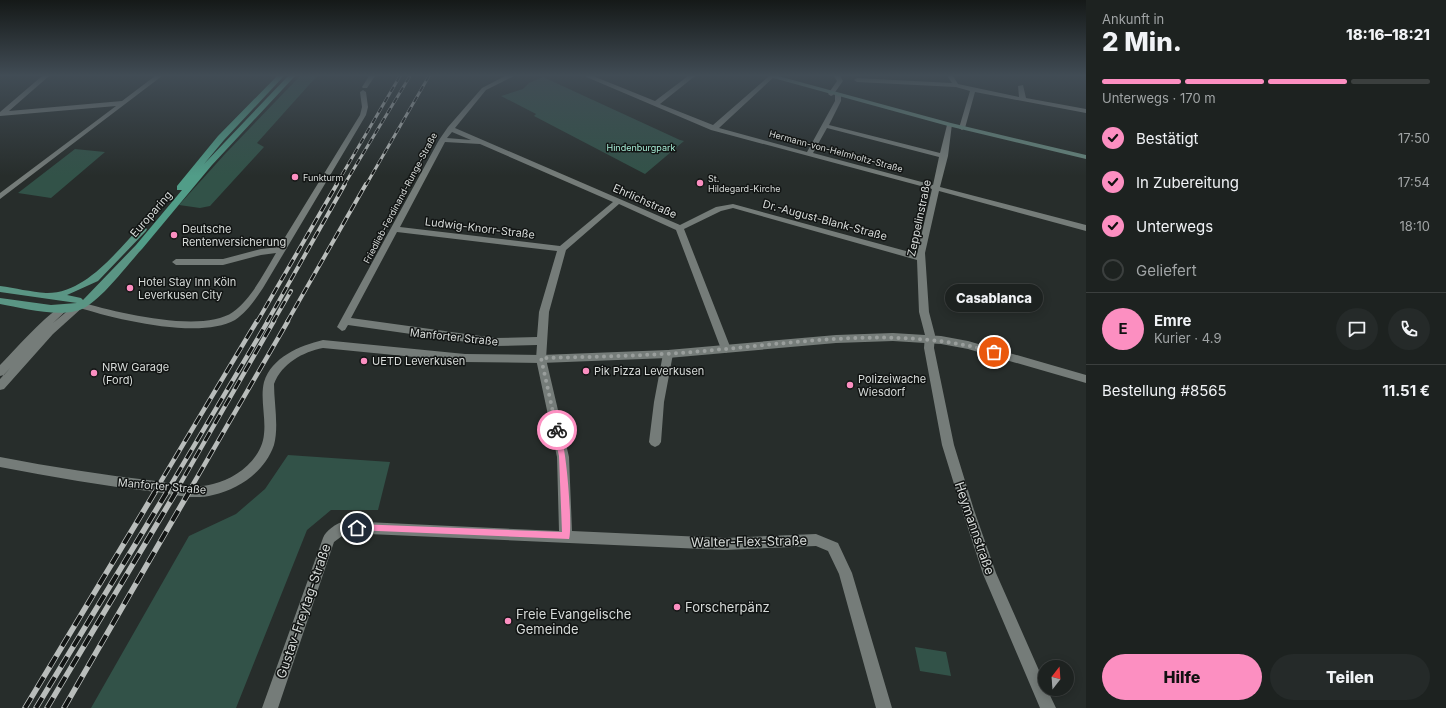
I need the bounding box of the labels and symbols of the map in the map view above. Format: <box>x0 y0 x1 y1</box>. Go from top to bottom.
street label: Hermann-von-Helmholtz-Straße <box>768 128 904 174</box>
street label: Friedlieb-Ferdinand-Runge-Straße <box>361 131 439 265</box>
park label: Hindenburgpark <box>607 142 676 153</box>
marker: Funkturm <box>290 172 300 182</box>
place label: Funkturm <box>303 172 343 183</box>
place label: St. Hildegard-Kirche <box>708 173 781 194</box>
marker: St. Hildegard-Kirche <box>695 178 705 188</box>
street label: Zeppelinstraße <box>904 178 934 258</box>
street label: Ehrlichstraße <box>611 181 679 221</box>
street label: Europaring <box>127 188 175 240</box>
street label: Dr.-August-Blank-Straße <box>761 197 889 243</box>
street label: Ludwig-Knorr-Straße <box>424 214 536 242</box>
place label: Deutsche Rentenversicherung <box>182 222 286 249</box>
marker: Deutsche Rentenversicherung <box>169 230 179 240</box>
place label: Hotel Stay Inn Köln Leverkusen City <box>138 275 236 302</box>
marker: Hotel Stay Inn Köln Leverkusen City <box>125 283 135 293</box>
callout: Casablanca <box>945 284 1043 312</box>
street label: Manforter Straße <box>409 325 499 349</box>
pin <box>977 335 1011 369</box>
place label: UETD Leverkusen <box>372 354 465 368</box>
marker: UETD Leverkusen <box>359 356 369 366</box>
place label: NRW Garage (Ford) <box>102 360 169 387</box>
place label: Pik Pizza Leverkusen <box>594 364 704 378</box>
marker: Pik Pizza Leverkusen <box>581 366 591 376</box>
marker: NRW Garage (Ford) <box>89 368 99 378</box>
place label: Polizeiwache Wiesdorf <box>858 372 926 399</box>
marker: Polizeiwache Wiesdorf <box>845 380 855 390</box>
courier <box>537 410 577 450</box>
street label: Manforter Straße <box>117 475 207 497</box>
street label: Heymannstraße <box>952 479 998 577</box>
pin <box>340 511 374 545</box>
street label: Walter-Flex-Straße <box>691 532 807 550</box>
street label: Gustav-Freytag-Straße <box>272 542 334 680</box>
place label: Forscherpänz <box>685 599 770 615</box>
marker: Forscherpänz <box>672 602 682 612</box>
place label: Freie Evangelische Gemeinde <box>516 606 631 637</box>
marker: Freie Evangelische Gemeinde <box>503 616 513 626</box>
north arrow <box>1038 660 1074 696</box>

